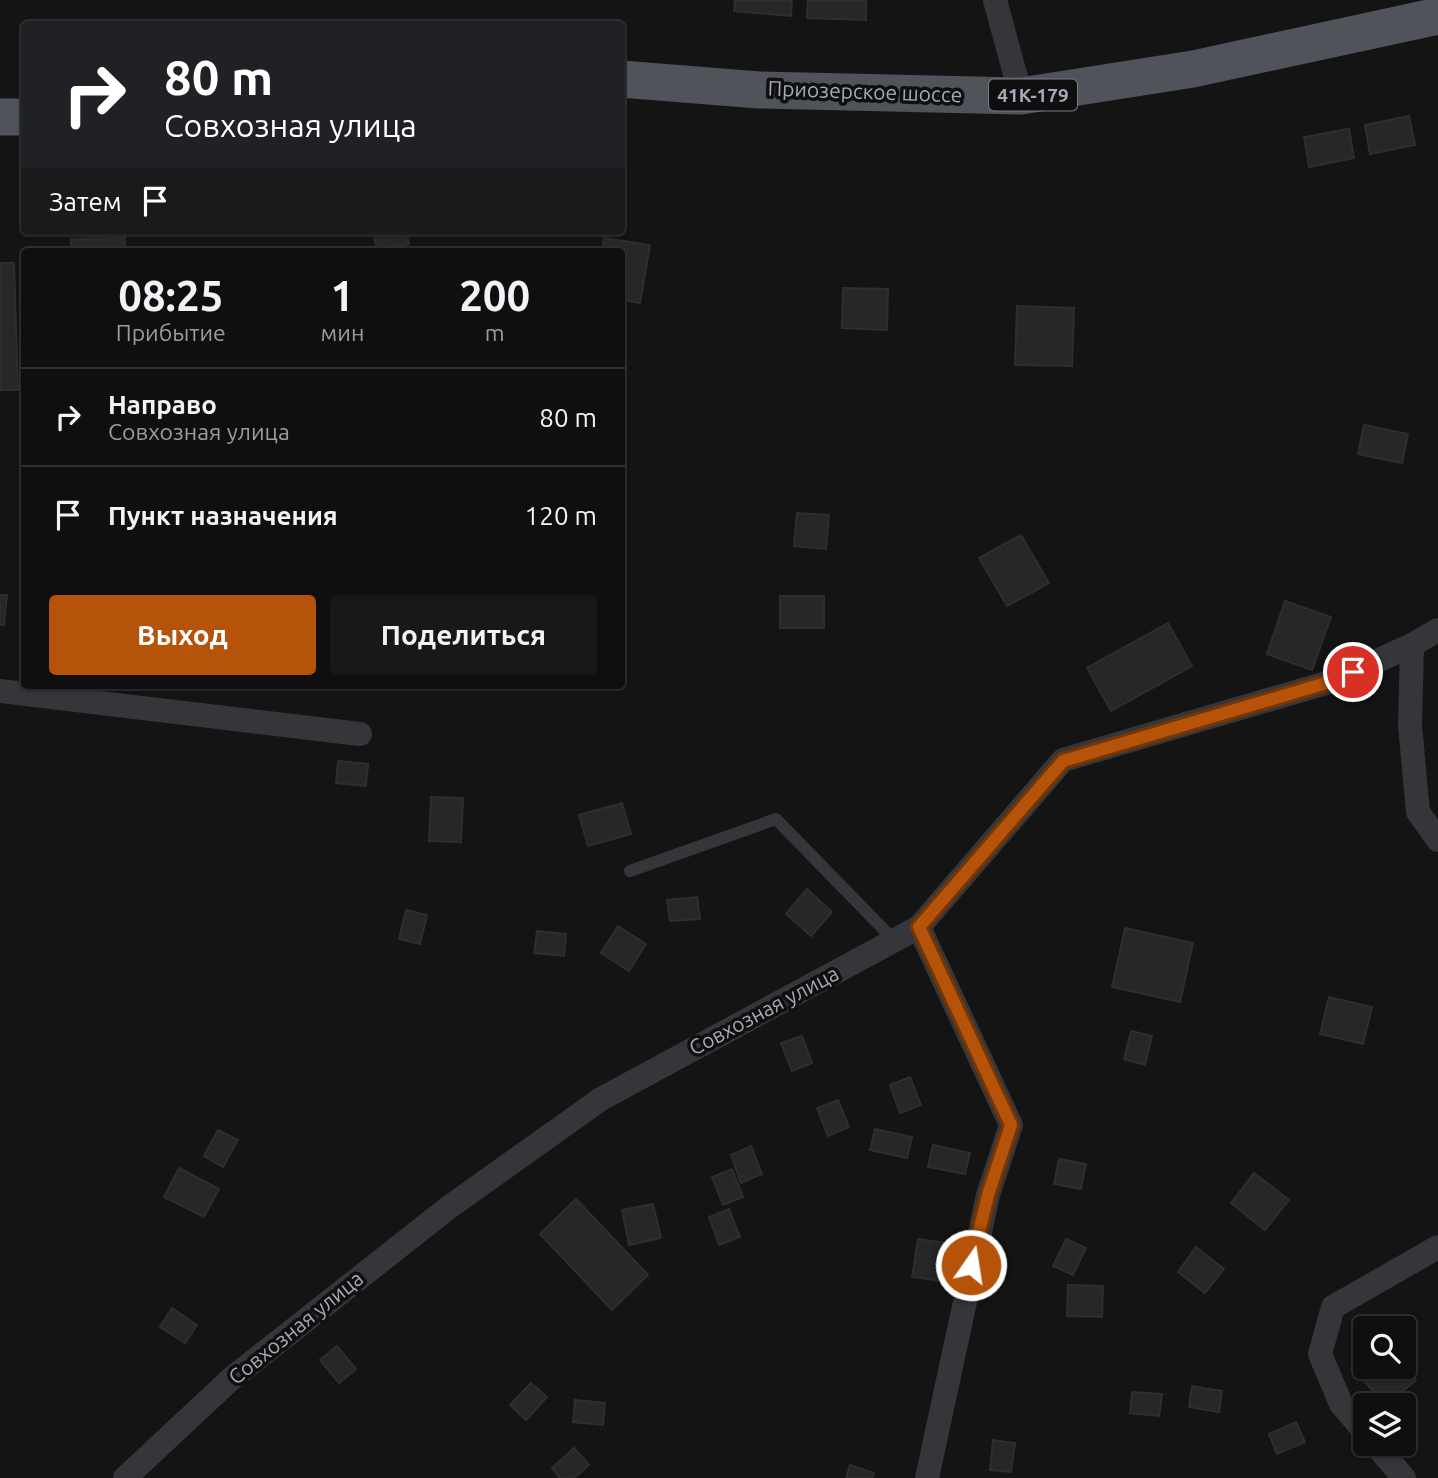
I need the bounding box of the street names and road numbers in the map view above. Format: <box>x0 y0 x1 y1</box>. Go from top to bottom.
street label: Приозерское шоссе <box>767 76 963 106</box>
road number: 41К-179 <box>989 80 1077 110</box>
street label: Совхозная улица <box>685 961 842 1060</box>
street label: Совхозная улица <box>223 1266 367 1389</box>

